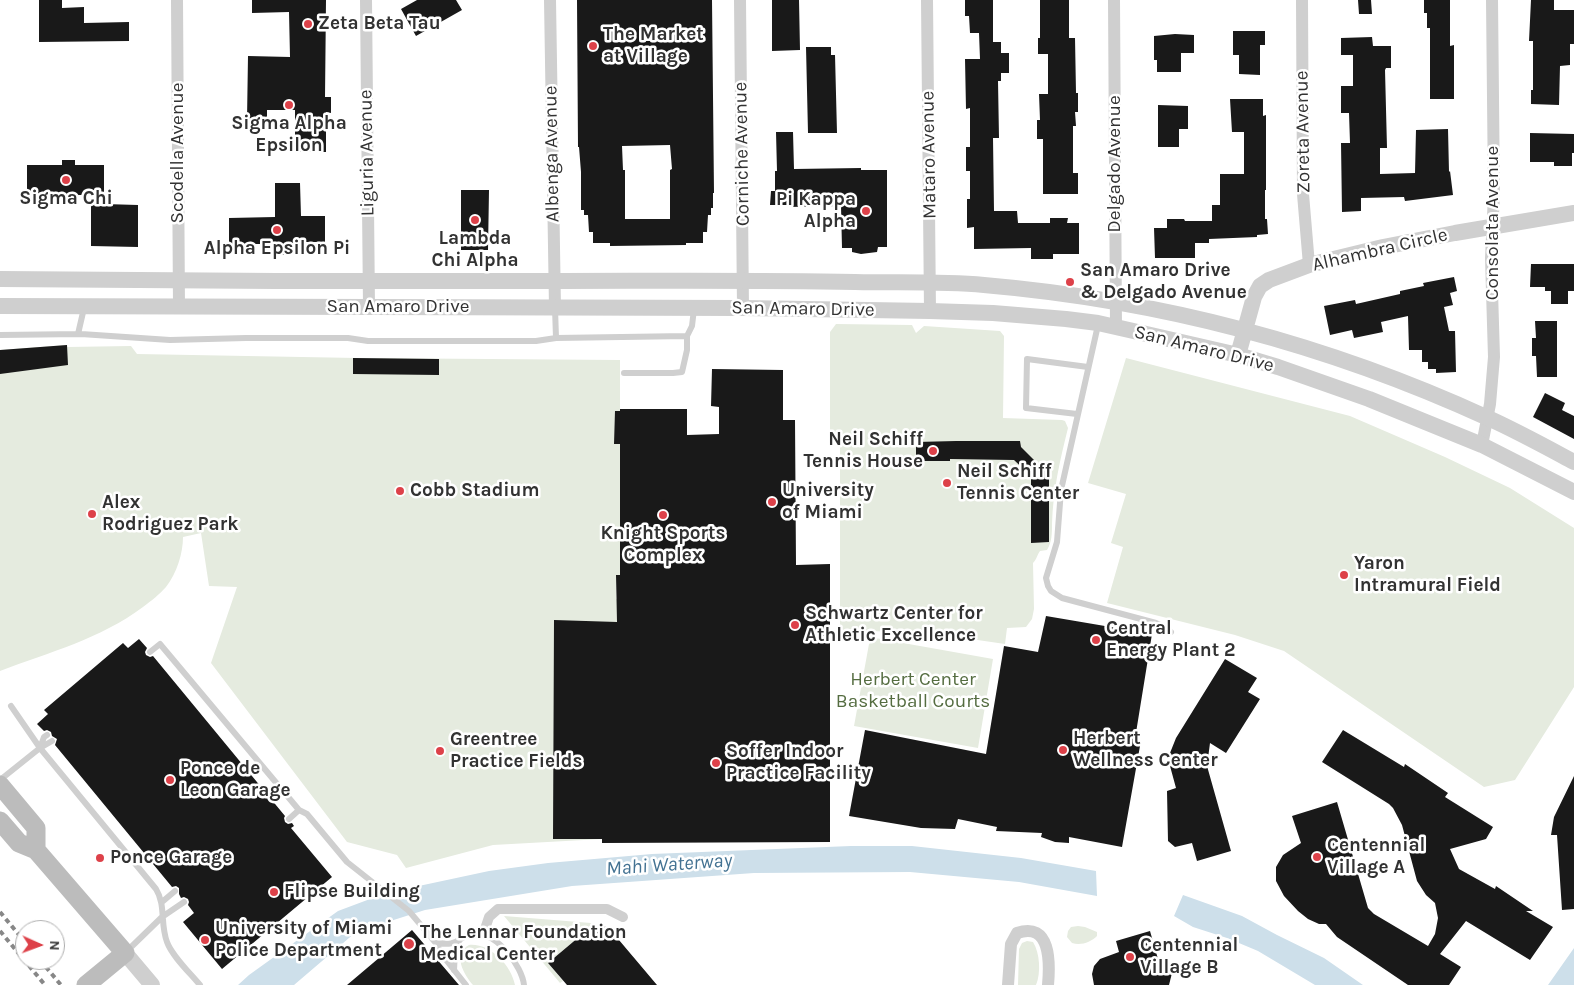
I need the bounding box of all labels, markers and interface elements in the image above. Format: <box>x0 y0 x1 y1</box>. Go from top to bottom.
place label: Zeta Beta Tau <box>318 13 441 35</box>
marker: Zeta Beta Tau <box>302 18 314 30</box>
place label: The Market at Village <box>603 24 704 68</box>
marker: The Market at Village <box>587 40 599 52</box>
street label: Zoreta Avenue <box>1291 70 1315 194</box>
street label: Corniche Avenue <box>729 82 755 226</box>
street label: Scodella Avenue <box>167 83 189 223</box>
street label: Albenga Avenue <box>539 85 565 223</box>
street label: Liguria Avenue <box>354 89 380 217</box>
street label: Mataro Avenue <box>916 91 942 219</box>
street label: Delgado Avenue <box>1104 95 1126 233</box>
marker: Sigma Alpha Epsilon <box>283 99 295 111</box>
place label: Sigma Alpha Epsilon <box>231 113 347 157</box>
street label: Consolata Avenue <box>1482 146 1504 300</box>
marker: Sigma Chi <box>60 174 72 186</box>
place label: Sigma Chi <box>19 188 113 210</box>
place label: Pi Kappa Alpha <box>776 189 856 233</box>
marker: Pi Kappa Alpha <box>860 205 872 217</box>
marker: Lambda Chi Alpha <box>469 214 481 226</box>
street label: Alhambra Circle <box>1310 223 1450 277</box>
marker: Alpha Epsilon Pi <box>271 224 283 236</box>
place label: Lambda Chi Alpha <box>431 228 519 272</box>
place label: Alpha Epsilon Pi <box>204 238 350 260</box>
place label: San Amaro Drive & Delgado Avenue <box>1080 260 1247 304</box>
marker: San Amaro Drive & Delgado Avenue <box>1064 276 1076 288</box>
street label: San Amaro Drive <box>326 296 470 318</box>
street label: San Amaro Drive <box>731 296 875 322</box>
street label: San Amaro Drive <box>1132 321 1276 377</box>
place label: Neil Schiff Tennis House <box>804 429 923 473</box>
marker: Neil Schiff Tennis House <box>927 445 939 457</box>
place label: Neil Schiff Tennis Center <box>957 461 1079 505</box>
marker: Neil Schiff Tennis Center <box>941 477 953 489</box>
place label: Cobb Stadium <box>410 480 539 502</box>
place label: University of Miami <box>782 480 874 524</box>
marker: Cobb Stadium <box>394 485 406 497</box>
place label: Alex Rodriguez Park <box>102 492 238 536</box>
marker: University of Miami <box>766 496 778 508</box>
marker: Alex Rodriguez Park <box>86 508 98 520</box>
marker: Knight Sports Complex <box>657 509 669 521</box>
place label: Knight Sports Complex <box>600 523 726 567</box>
place label: Yaron Intramural Field <box>1354 553 1501 597</box>
marker: Yaron Intramural Field <box>1338 569 1350 581</box>
place label: Schwartz Center for Athletic Excellence <box>805 603 983 647</box>
place label: Central Energy Plant 2 <box>1106 618 1236 662</box>
marker: Schwartz Center for Athletic Excellence <box>789 619 801 631</box>
marker: Central Energy Plant 2 <box>1090 634 1102 646</box>
park label: Herbert Center Basketball Courts <box>836 669 990 713</box>
place label: Herbert Wellness Center <box>1073 728 1218 772</box>
place label: Greentree Practice Fields <box>450 729 582 773</box>
place label: Soffer Indoor Practice Facility <box>726 741 871 785</box>
marker: Herbert Wellness Center <box>1057 744 1069 756</box>
marker: Greentree Practice Fields <box>434 745 446 757</box>
marker: Soffer Indoor Practice Facility <box>710 757 722 769</box>
place label: Ponce de Leon Garage <box>180 758 291 802</box>
marker: Ponce de Leon Garage <box>164 774 176 786</box>
place label: Centennial Village A <box>1327 835 1425 879</box>
place label: Ponce Garage <box>110 847 232 869</box>
water label: Mahi Waterway <box>605 849 733 881</box>
marker: Centennial Village A <box>1311 851 1323 863</box>
marker: Ponce Garage <box>94 852 106 864</box>
place label: Flipse Building <box>284 881 420 903</box>
marker: Flipse Building <box>268 886 280 898</box>
place label: University of Miami Police Department <box>215 918 392 962</box>
north arrow <box>15 920 65 970</box>
place label: The Lennar Foundation Medical Center <box>420 922 627 966</box>
marker: University of Miami Police Department <box>199 934 211 946</box>
place label: Centennial Village B <box>1140 935 1238 979</box>
marker: The Lennar Foundation Medical Center <box>402 937 416 951</box>
text: N <box>46 940 63 951</box>
marker: Centennial Village B <box>1124 951 1136 963</box>

